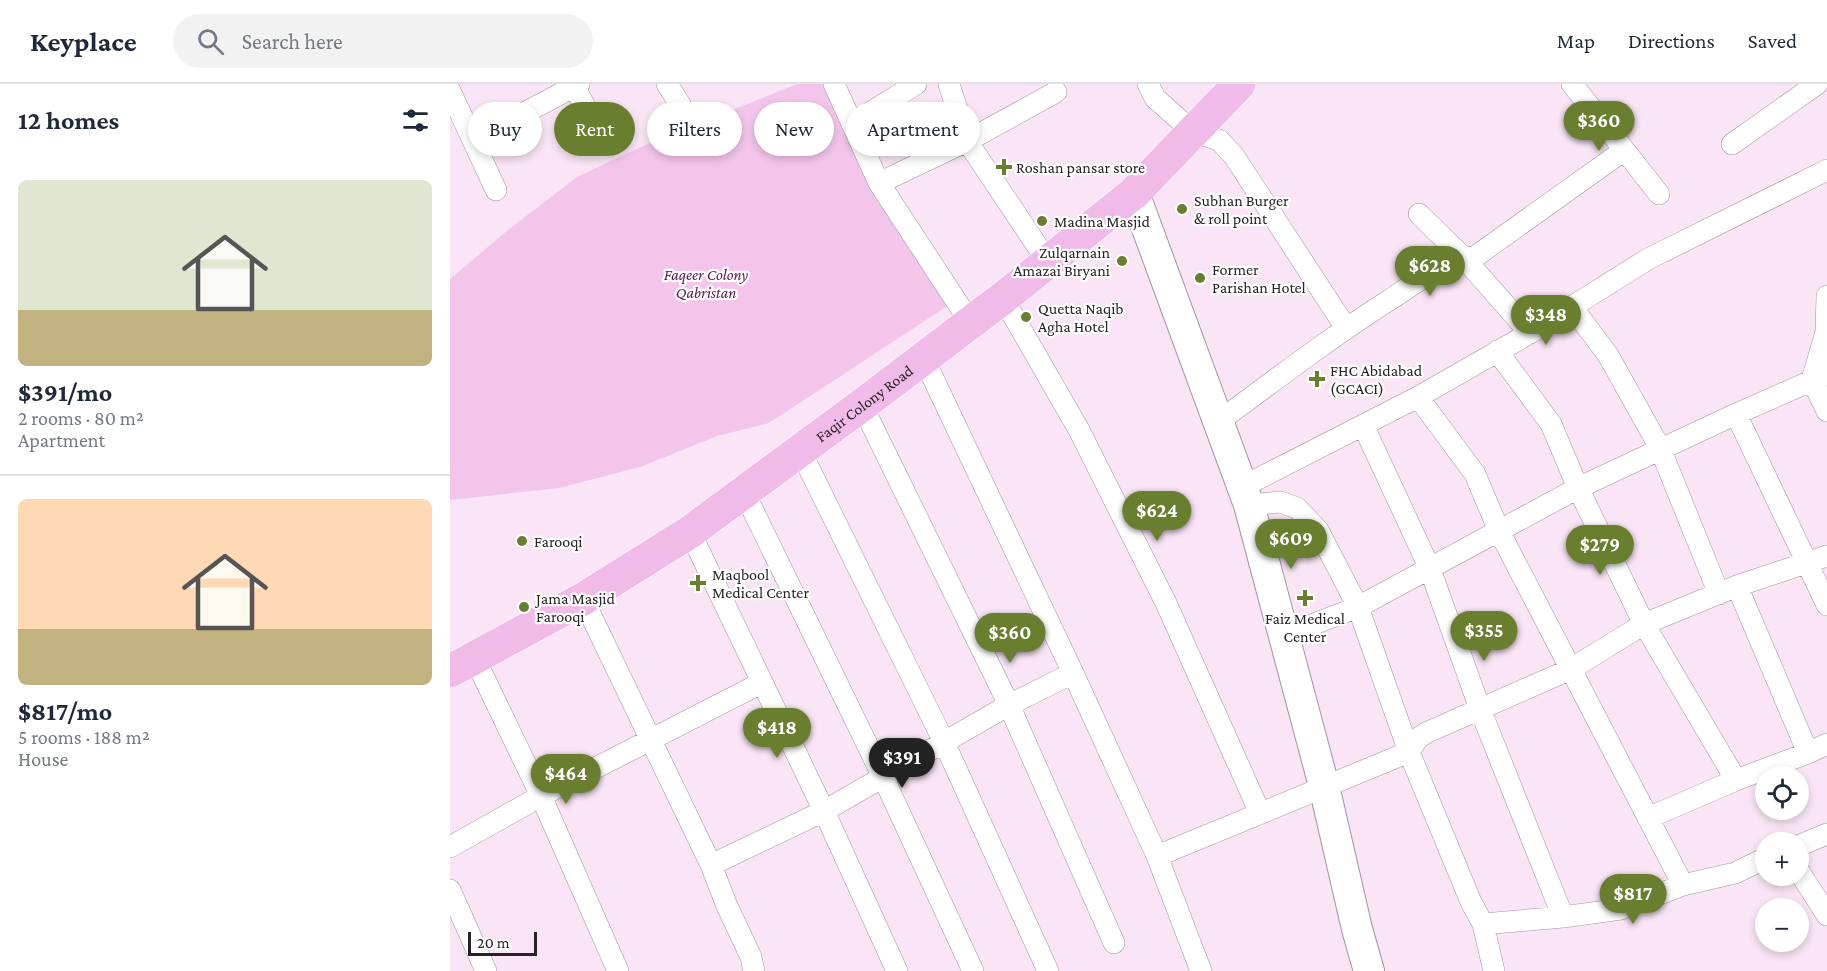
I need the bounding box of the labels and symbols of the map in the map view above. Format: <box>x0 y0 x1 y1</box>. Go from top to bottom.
pin: $360 <box>1563 101 1635 152</box>
place label: Roshan pansar store <box>1016 159 1145 177</box>
marker: Roshan pansar store <box>997 160 1011 174</box>
place label: Subhan Burger & roll point <box>1194 192 1289 228</box>
marker: Subhan Burger & roll point <box>1175 202 1189 216</box>
place label: Madina Masjid <box>1054 213 1150 231</box>
marker: Madina Masjid <box>1035 214 1049 228</box>
place label: Zulqarnain Amazai Biryani <box>1013 244 1110 280</box>
pin: $628 <box>1394 246 1466 297</box>
marker: Zulqarnain Amazai Biryani <box>1115 254 1129 268</box>
place label: Former Parishan Hotel <box>1212 261 1306 296</box>
park label: Faqeer Colony Qabristan <box>664 266 749 301</box>
marker: Former Parishan Hotel <box>1193 271 1207 285</box>
pin: $348 <box>1510 295 1582 346</box>
place label: Quetta Naqib Agha Hotel <box>1038 300 1124 336</box>
marker: Quetta Naqib Agha Hotel <box>1019 310 1033 324</box>
street label: Faqir Colony Road <box>812 361 917 445</box>
place label: FHC Abidabad (GCACI) <box>1330 362 1423 398</box>
marker: FHC Abidabad (GCACI) <box>1308 370 1326 388</box>
pin: $624 <box>1121 491 1193 542</box>
pin: $609 <box>1255 519 1327 570</box>
pin: $279 <box>1564 525 1636 576</box>
place label: Farooqi <box>534 533 583 551</box>
marker: Farooqi <box>515 534 529 548</box>
place label: Maqbool Medical Center <box>712 566 809 601</box>
marker: Maqbool Medical Center <box>689 574 707 592</box>
marker: Faiz Medical Center <box>1296 589 1314 607</box>
place label: Jama Masjid Farooqi <box>534 590 616 626</box>
marker: Jama Masjid Farooqi <box>517 600 531 614</box>
place label: Faiz Medical Center <box>1265 610 1345 645</box>
pin: $355 <box>1448 611 1520 662</box>
pin: $360 <box>974 613 1046 664</box>
pin: $418 <box>741 708 813 759</box>
pin: $391 <box>866 738 938 789</box>
pin: $464 <box>530 754 602 805</box>
pin: $817 <box>1597 874 1669 925</box>
scale bar <box>468 929 537 956</box>

